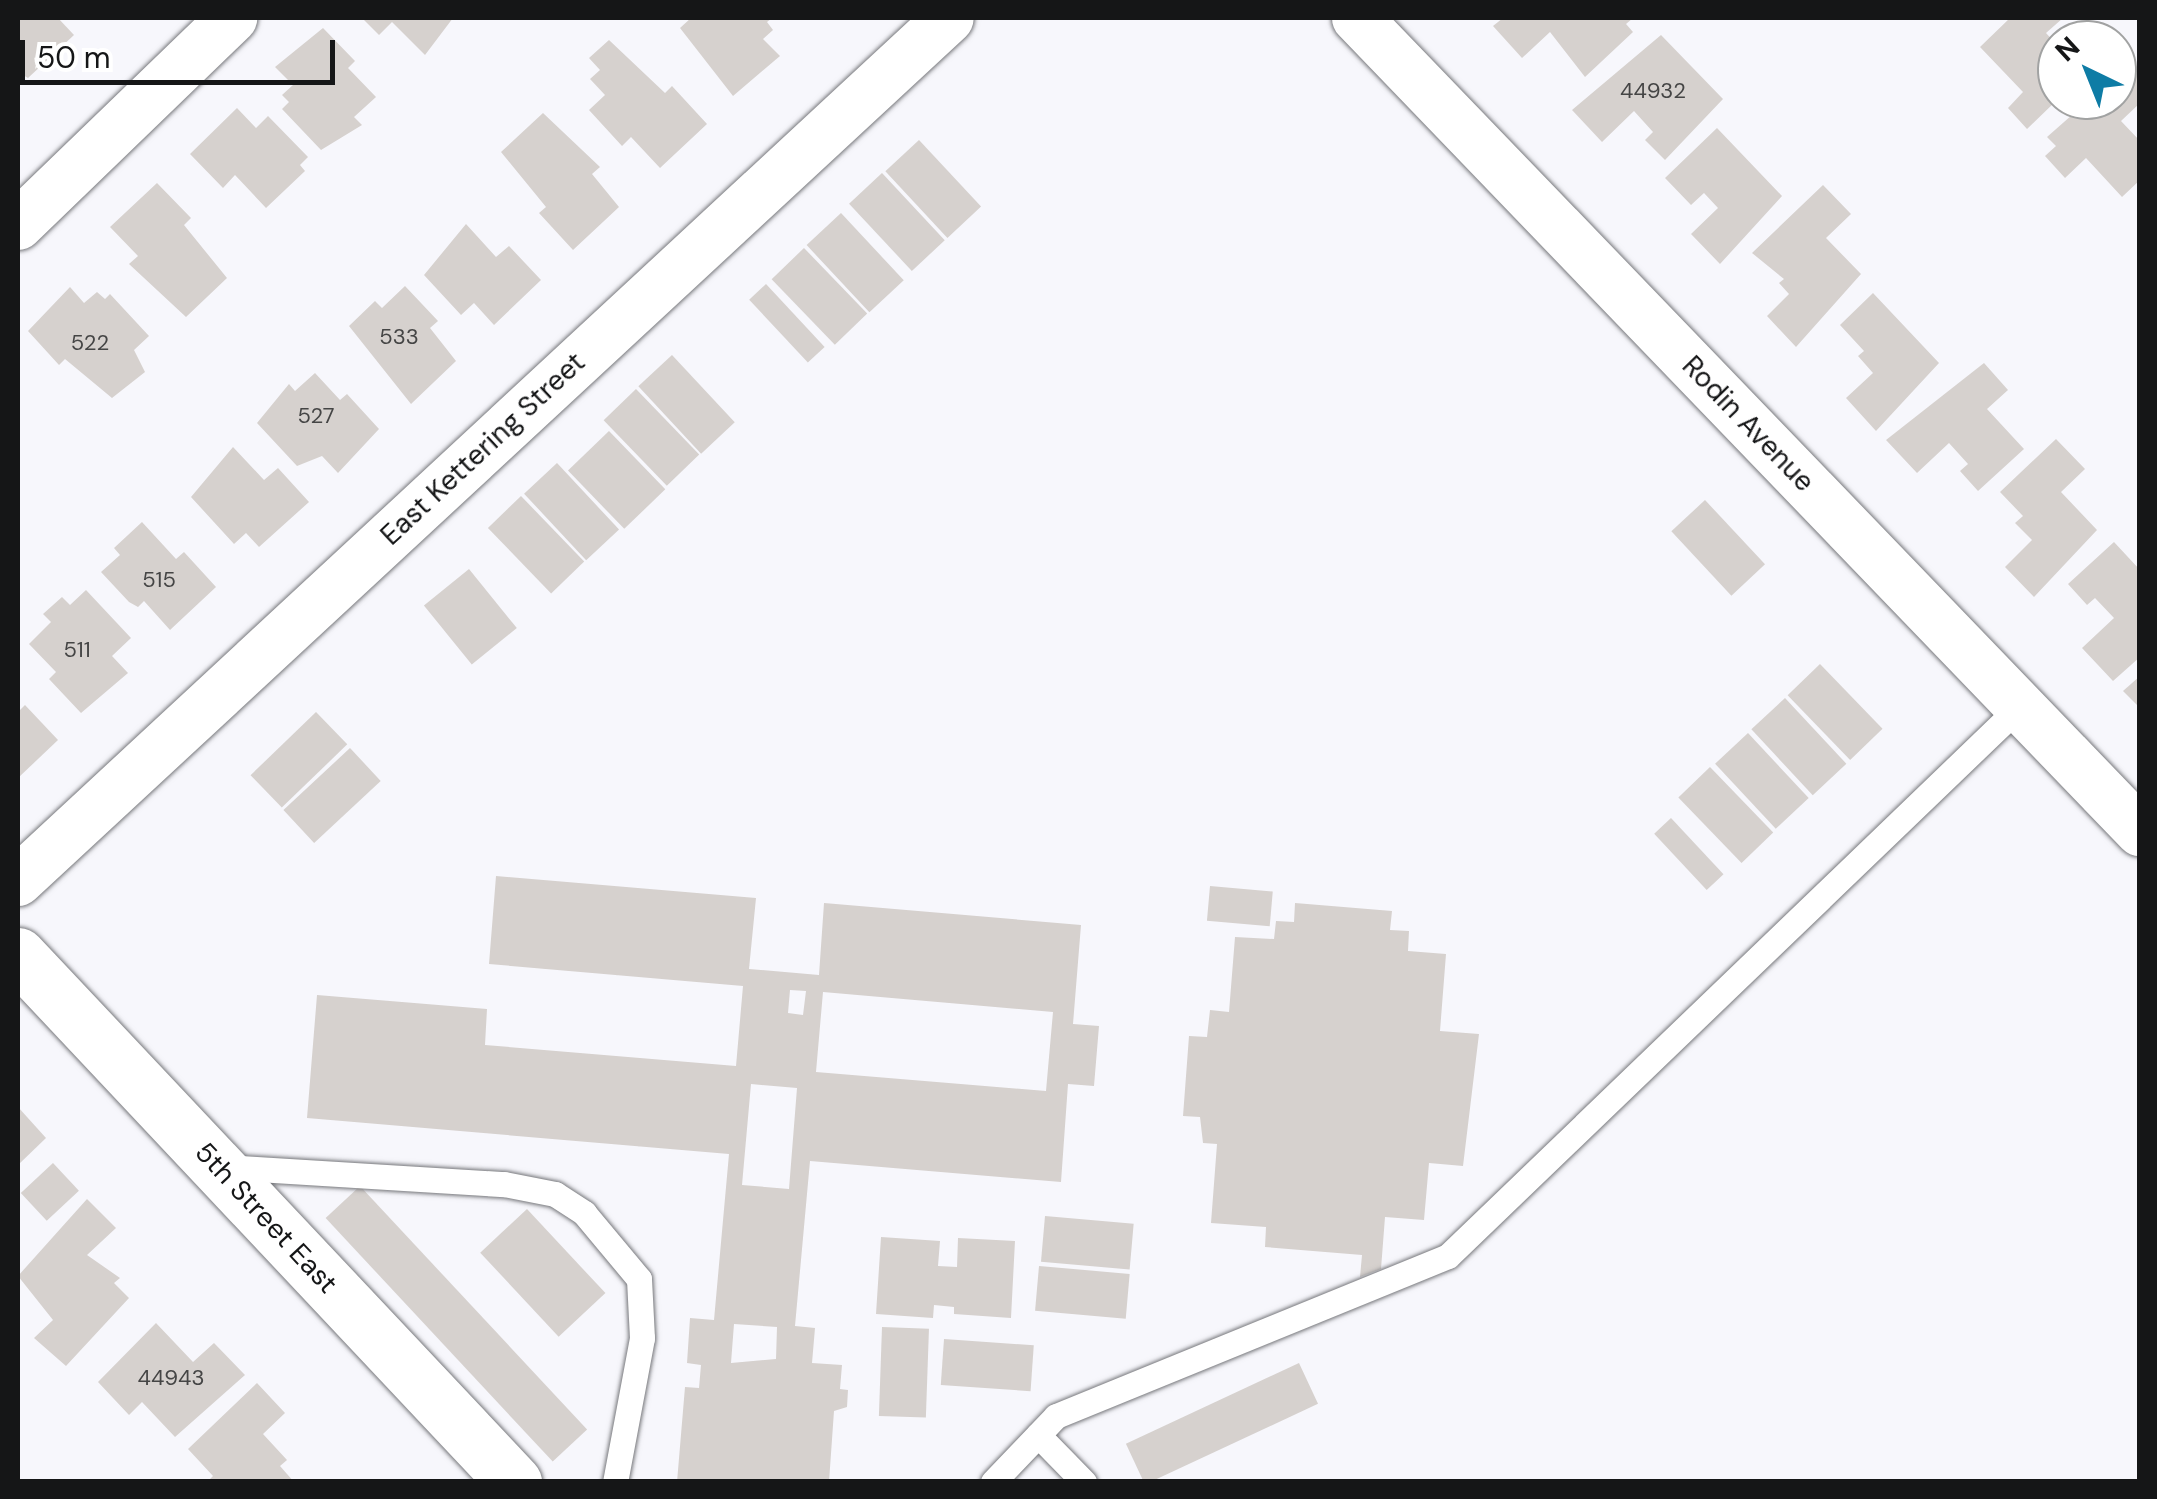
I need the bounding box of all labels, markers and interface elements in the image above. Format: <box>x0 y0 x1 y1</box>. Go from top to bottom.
scale bar <box>25 20 340 82</box>
north arrow <box>2037 20 2137 120</box>
text: N <box>2047 29 2088 70</box>
text: 50 m <box>37 38 111 77</box>
house number: 44932 <box>1620 78 1686 104</box>
house number: 533 <box>379 324 419 350</box>
house number: 522 <box>71 330 109 356</box>
street label: East Kettering Street <box>374 346 592 552</box>
street label: Rodin Avenue <box>1675 349 1821 499</box>
house number: 527 <box>297 403 335 429</box>
house number: 515 <box>142 567 176 593</box>
house number: 511 <box>63 637 91 663</box>
street label: 5th Street East <box>188 1136 344 1300</box>
house number: 44943 <box>138 1365 204 1391</box>

